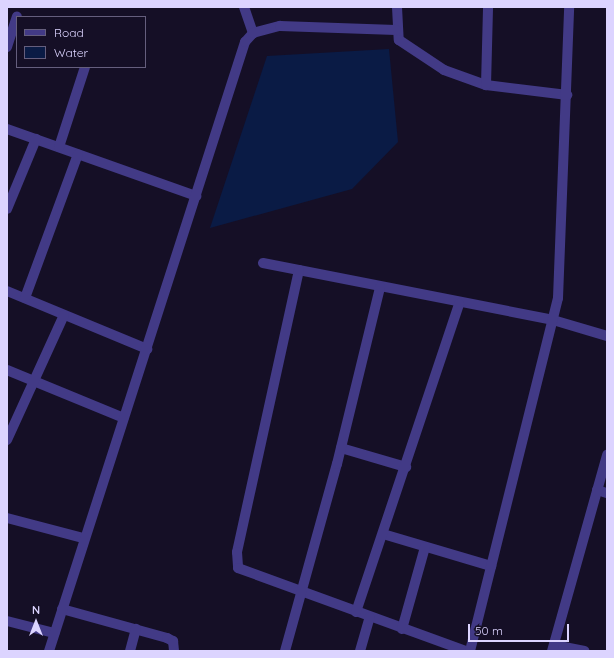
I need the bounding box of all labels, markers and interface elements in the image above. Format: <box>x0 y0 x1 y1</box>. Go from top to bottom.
legend <box>16 16 146 68</box>
text: Road <box>54 25 84 40</box>
text: Water <box>54 45 88 60</box>
north arrow <box>16 602 56 642</box>
text: N <box>32 603 40 617</box>
scale bar <box>470 616 571 642</box>
text: 50 m <box>475 623 503 638</box>

